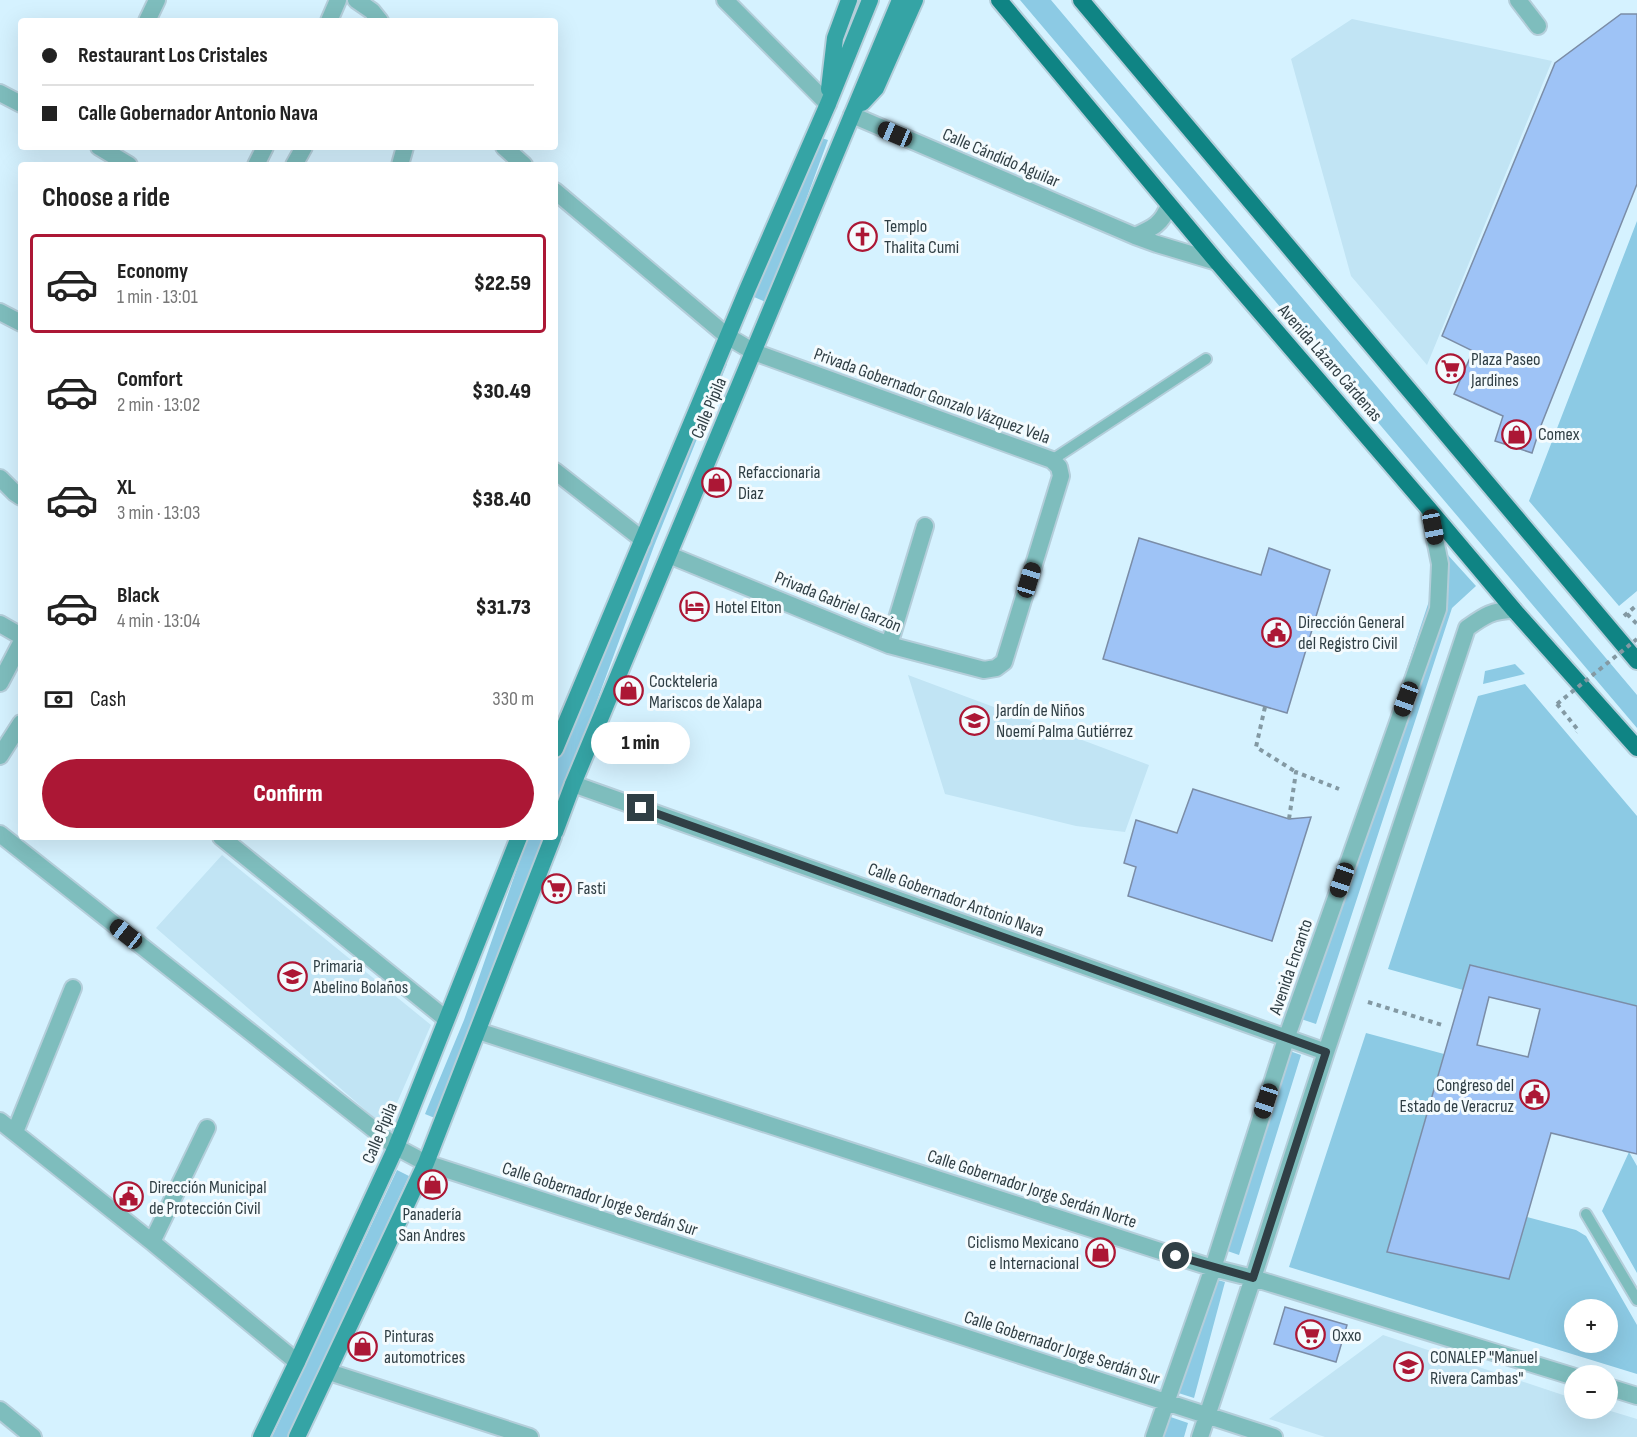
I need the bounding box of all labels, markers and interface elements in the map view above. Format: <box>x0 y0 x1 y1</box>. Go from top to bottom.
text: Restaurant Los Cristales <box>78 42 268 69</box>
text: Calle Gobernador Antonio Nava <box>78 100 318 127</box>
car <box>875 119 915 149</box>
street label: Calle Cándido Aguilar <box>939 124 1063 192</box>
text: Choose a ride <box>42 182 170 214</box>
place label: Templo Thalita Cumi <box>884 216 959 258</box>
church icon: Templo Thalita Cumi <box>847 220 879 252</box>
icon: car <box>45 257 99 311</box>
text: Economy <box>117 258 188 285</box>
text: $22.59 <box>474 270 531 297</box>
text: 1 min · 13:01 <box>117 285 198 309</box>
street label: Avenida Lázaro Cárdenas <box>1273 299 1387 426</box>
street label: Privada Gobernador Gonzalo Vázquez Vela <box>811 343 1053 449</box>
place label: Plaza Paseo Jardines <box>1470 349 1541 391</box>
supermarket icon: Plaza Paseo Jardines <box>1434 353 1466 385</box>
icon: car <box>45 365 99 419</box>
text: Comfort <box>117 366 183 393</box>
street label: Calle Pípila <box>687 374 731 442</box>
text: $30.49 <box>472 378 531 405</box>
text: 2 min · 13:02 <box>117 393 200 417</box>
shop icon: Comex <box>1501 418 1533 450</box>
place label: Comex <box>1538 424 1580 445</box>
place label: Refaccionaria Diaz <box>738 462 821 504</box>
shop icon: Refaccionaria Diaz <box>701 466 733 498</box>
icon: car <box>45 473 99 527</box>
text: XL <box>117 474 136 501</box>
text: $38.40 <box>472 486 531 513</box>
text: 3 min · 13:03 <box>117 501 200 525</box>
car <box>1421 508 1445 546</box>
car <box>1015 560 1043 600</box>
street label: Privada Gabriel Garzón <box>772 567 904 637</box>
icon: car <box>45 581 99 635</box>
text: Black <box>117 582 159 609</box>
hotel icon: Hotel Elton <box>678 591 710 623</box>
text: $31.73 <box>475 594 531 621</box>
place label: Hotel Elton <box>715 597 782 618</box>
text: 4 min · 13:04 <box>117 609 200 633</box>
place label: Dirección General del Registro Civil <box>1298 612 1404 654</box>
public building icon: Dirección General del Registro Civil <box>1261 616 1293 648</box>
place label: Cockteleria Mariscos de Xalapa <box>649 671 762 713</box>
shop icon: Cockteleria Mariscos de Xalapa <box>612 675 644 707</box>
car <box>1391 679 1421 719</box>
icon: cash <box>42 683 75 716</box>
text: Cash <box>90 686 126 713</box>
text: 330 m <box>492 687 534 711</box>
place label: Jardín de Niños Noemí Palma Gutiérrez <box>995 700 1134 742</box>
school or university icon: Jardín de Niños Noemí Palma Gutiérrez <box>959 704 991 736</box>
callout: 1 min <box>592 721 690 763</box>
text: 1 min <box>621 731 660 755</box>
button: Confirm <box>42 759 534 828</box>
route end <box>627 794 654 821</box>
street label: Calle Gobernador Antonio Nava <box>865 858 1047 942</box>
car <box>1328 860 1356 900</box>
supermarket icon: Fasti <box>540 872 572 904</box>
place label: Fasti <box>577 878 606 899</box>
car <box>106 916 146 952</box>
street label: Avenida Encanto <box>1265 917 1317 1018</box>
place label: Primaria Abelino Bolaños <box>312 956 408 998</box>
school or university icon: Primaria Abelino Bolaños <box>276 960 308 992</box>
place label: Congreso del Estado de Veracruz <box>1400 1075 1515 1117</box>
public building icon: Congreso del Estado de Veracruz <box>1519 1079 1551 1111</box>
car <box>1252 1081 1280 1121</box>
street label: Calle Pípila <box>358 1099 402 1167</box>
street label: Calle Gobernador Jorge Serdán Norte <box>925 1145 1139 1233</box>
street label: Calle Gobernador Jorge Serdán Sur <box>500 1157 700 1241</box>
shop icon: Panadería San Andres <box>416 1169 448 1201</box>
place label: Dirección Municipal de Protección Civil <box>149 1177 267 1219</box>
public building icon: Dirección Municipal de Protección Civil <box>112 1181 144 1213</box>
place label: Panadería San Andres <box>398 1204 466 1246</box>
place label: Ciclismo Mexicano e Internacional <box>967 1232 1079 1274</box>
shop icon: Ciclismo Mexicano e Internacional <box>1084 1236 1116 1268</box>
route start <box>1162 1242 1189 1269</box>
map controls <box>1564 1299 1618 1419</box>
button: + <box>1564 1299 1618 1353</box>
street label: Calle Gobernador Jorge Serdán Sur <box>962 1306 1162 1390</box>
supermarket icon: Oxxo <box>1295 1319 1327 1351</box>
place label: Oxxo <box>1332 1325 1362 1346</box>
place label: Pinturas automotrices <box>384 1326 465 1368</box>
shop icon: Pinturas automotrices <box>347 1330 379 1362</box>
place label: CONALEP "Manuel Rivera Cambas" <box>1430 1347 1538 1389</box>
school or university icon: CONALEP "Manuel Rivera Cambas" <box>1393 1351 1425 1383</box>
button: − <box>1564 1365 1618 1419</box>

